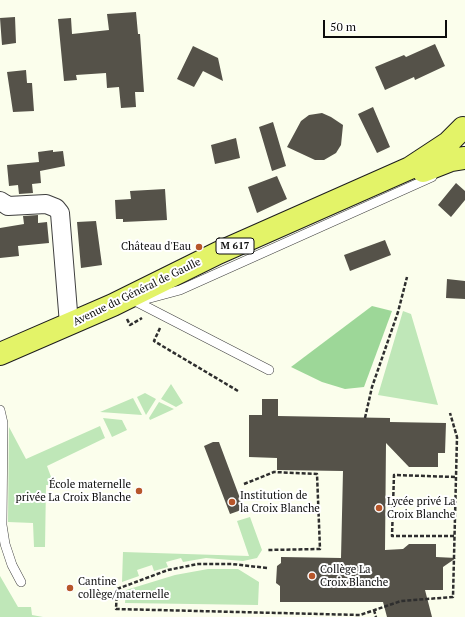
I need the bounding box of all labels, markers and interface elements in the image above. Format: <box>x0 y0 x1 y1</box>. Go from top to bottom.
scale bar <box>325 12 449 38</box>
text: 50 m <box>330 19 356 34</box>
road number: M 617 <box>216 238 254 254</box>
place label: Château d'Eau <box>121 240 191 254</box>
marker: Château d'Eau <box>194 242 204 252</box>
street label: Avenue du Général de Gaulle <box>71 255 203 329</box>
place label: École maternelle privée La Croix Blanche <box>15 478 131 504</box>
marker: École maternelle privée La Croix Blanche <box>134 486 144 496</box>
place label: Institution de la Croix Blanche <box>240 489 320 515</box>
place label: Lycée privé La Croix Blanche <box>387 495 455 521</box>
marker: Institution de la Croix Blanche <box>227 497 237 507</box>
marker: Lycée privé La Croix Blanche <box>374 503 384 513</box>
place label: Collège La Croix Blanche <box>320 563 388 589</box>
marker: Collège La Croix Blanche <box>307 571 317 581</box>
place label: Cantine collège/maternelle <box>78 575 169 601</box>
marker: Cantine collège/maternelle <box>65 583 75 593</box>

